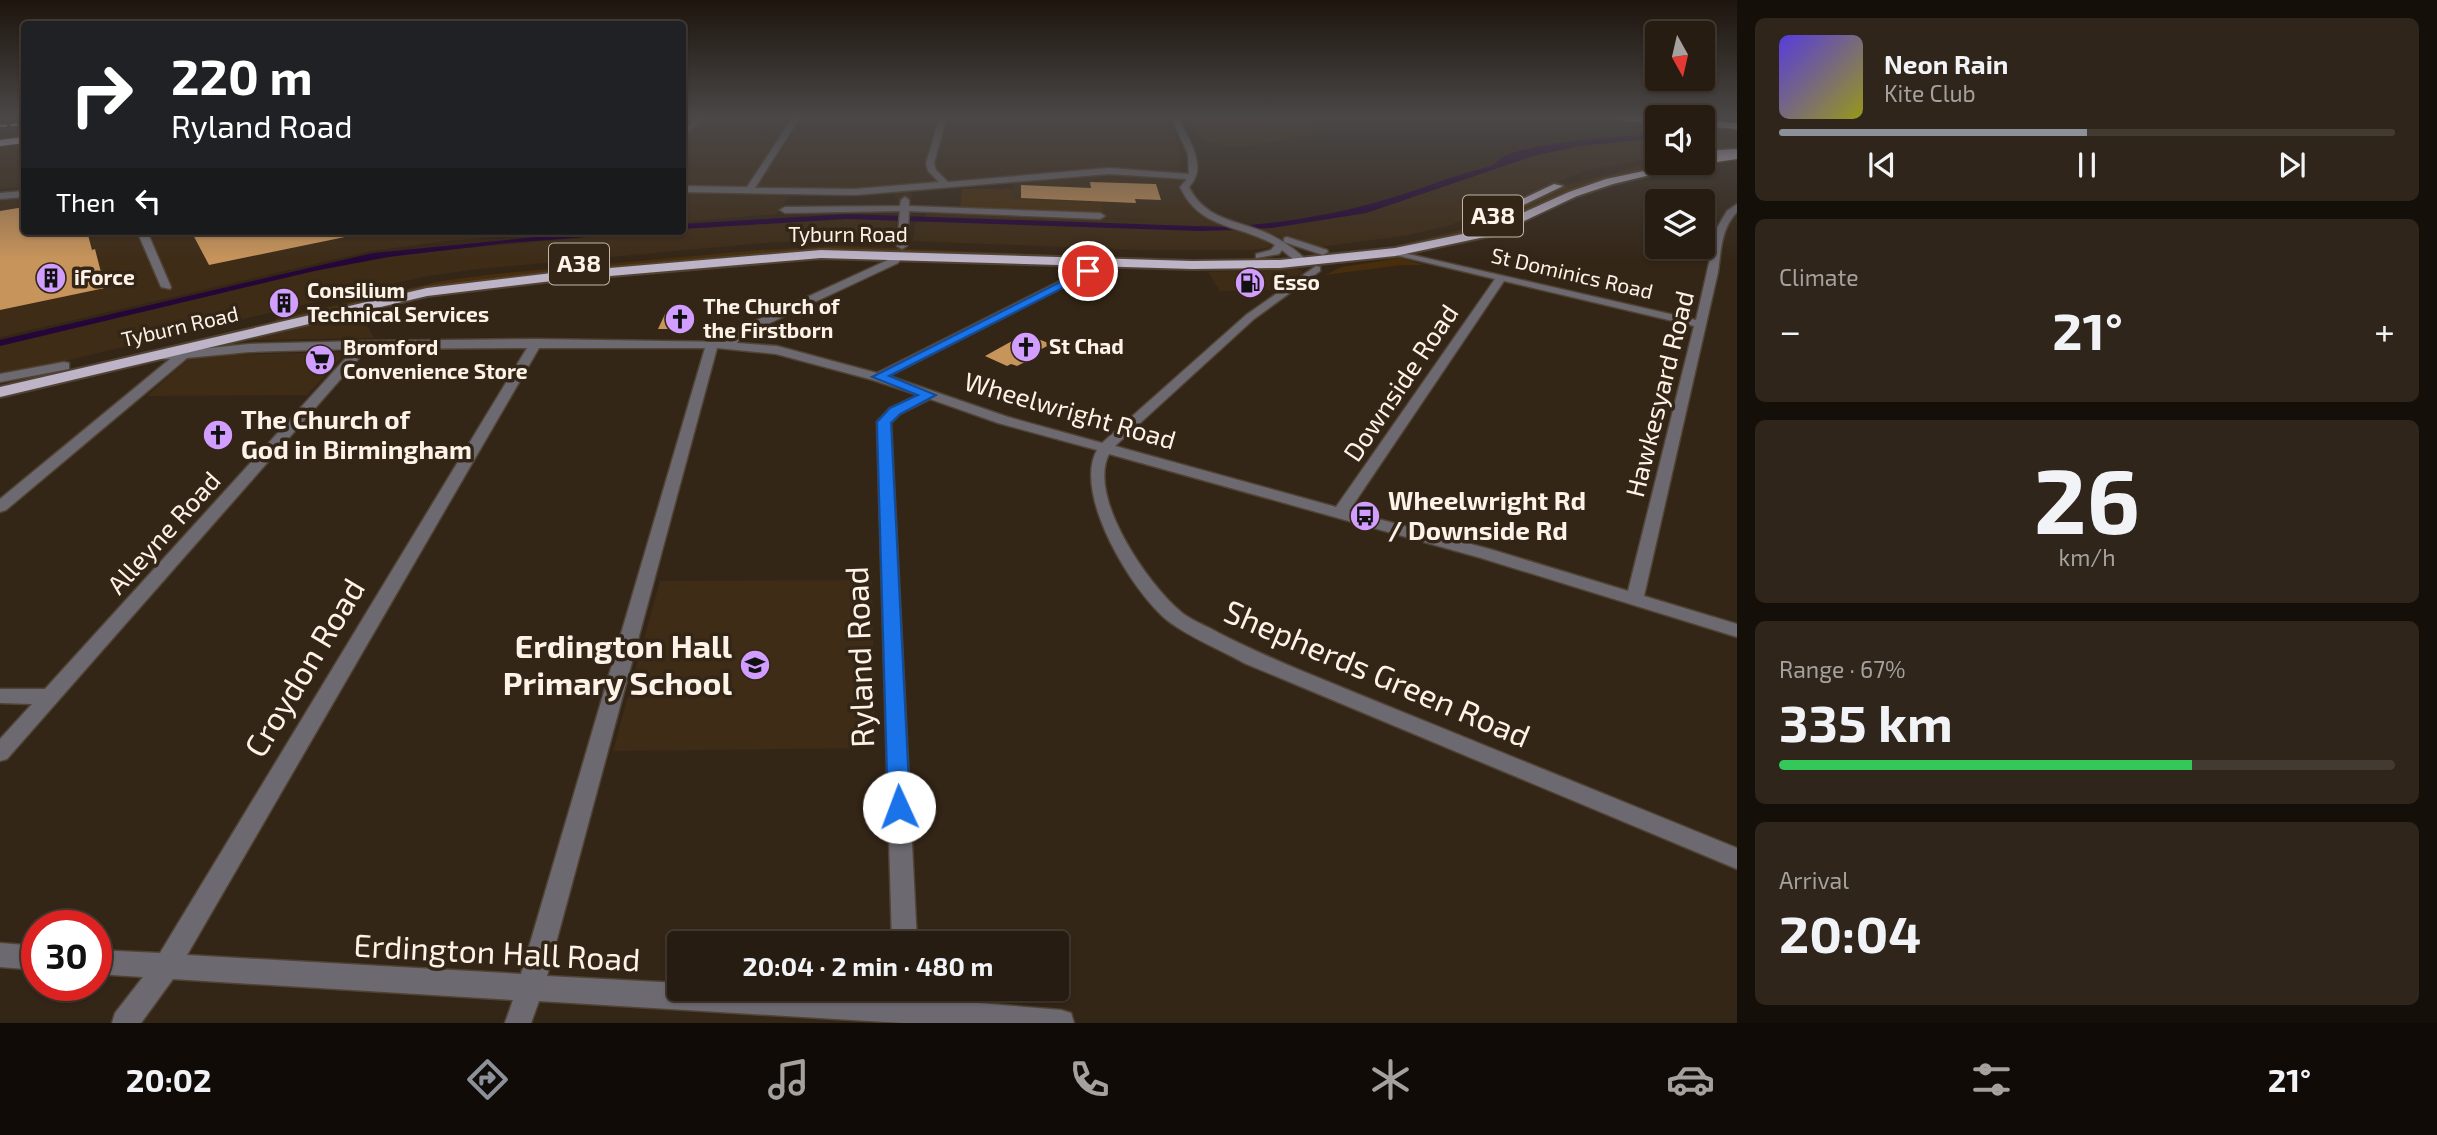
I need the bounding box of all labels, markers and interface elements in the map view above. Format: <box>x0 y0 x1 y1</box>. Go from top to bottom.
north arrow <box>1645 21 1715 91</box>
map controls <box>1645 21 1715 259</box>
text: 220 m <box>171 46 313 105</box>
text: Neon Rain <box>1884 48 2008 79</box>
icon: right <box>56 49 147 140</box>
text: Kite Club <box>1884 79 1976 107</box>
button: sound <box>1645 105 1715 175</box>
text: Ryland Road <box>171 106 353 144</box>
icon: previous <box>1863 146 1901 184</box>
icon: pause <box>2068 146 2106 184</box>
icon: next <box>2273 146 2311 184</box>
icon: left <box>129 182 167 220</box>
text: Then <box>56 186 115 217</box>
button: layers <box>1645 189 1715 259</box>
road number: A38 <box>1463 196 1523 236</box>
street label: Tyburn Road <box>788 221 908 246</box>
pin <box>1058 241 1118 301</box>
street label: St Dominics Road <box>1489 242 1656 303</box>
road number: A38 <box>549 244 609 284</box>
icon: arrive <box>1069 252 1107 290</box>
building icon: iForce <box>34 261 68 295</box>
text: Climate <box>1779 263 1859 291</box>
place label: iForce <box>74 264 135 289</box>
fuel station icon: Esso <box>1233 266 1267 300</box>
place label: Esso <box>1273 269 1320 294</box>
place label: Consilium Technical Services <box>307 277 489 326</box>
building icon: Consilium Technical Services <box>267 286 301 320</box>
street label: Hawkesyard Road <box>1618 287 1699 500</box>
place label: The Church of the Firstborn <box>703 293 840 342</box>
street label: Downside Road <box>1336 298 1464 467</box>
text: 21° <box>2052 298 2123 360</box>
street label: Tyburn Road <box>119 300 241 351</box>
church icon: The Church of the Firstborn <box>663 302 697 336</box>
text: − <box>1779 307 1801 353</box>
text: + <box>2374 307 2395 353</box>
church icon: St Chad <box>1009 330 1043 364</box>
place label: St Chad <box>1049 333 1124 358</box>
place label: Bromford Convenience Store <box>343 334 528 383</box>
supermarket icon: Bromford Convenience Store <box>303 343 337 377</box>
street label: Wheelwright Road <box>961 365 1180 455</box>
place label: The Church of God in Birmingham <box>241 403 472 464</box>
church icon: The Church of God in Birmingham <box>201 418 235 452</box>
text: 26 <box>2034 443 2140 552</box>
street label: Alleyne Road <box>100 464 226 600</box>
place label: Wheelwright Rd / Downside Rd <box>1388 484 1586 545</box>
bus stop icon: Wheelwright Rd / Downside Rd <box>1348 499 1382 533</box>
text: km/h <box>2058 543 2116 571</box>
street label: Ryland Road <box>836 566 880 748</box>
street label: Croydon Road <box>235 571 371 763</box>
street label: Shepherds Green Road <box>1219 590 1536 754</box>
place label: Erdington Hall Primary School <box>503 626 733 702</box>
school or university icon: Erdington Hall Primary School <box>738 648 772 682</box>
text: Range · 67% <box>1779 655 1905 683</box>
text: 335 km <box>1779 690 1953 752</box>
position arrow <box>862 770 936 844</box>
text: Arrival <box>1779 866 1849 894</box>
text: 20:04 <box>1779 901 1921 963</box>
speed limit sign: 30 <box>21 910 112 1001</box>
street label: Erdington Hall Road <box>353 925 642 977</box>
text: 20:04 · 2 min · 480 m <box>743 950 993 981</box>
icon: directions <box>463 1055 512 1104</box>
icon: music <box>764 1055 813 1104</box>
icon: phone <box>1065 1055 1114 1104</box>
icon: climate <box>1366 1055 1415 1104</box>
icon: car <box>1666 1055 1715 1104</box>
icon: filters <box>1967 1055 2016 1104</box>
text: 20:02 <box>126 1060 212 1098</box>
text: 21° <box>2268 1060 2311 1098</box>

